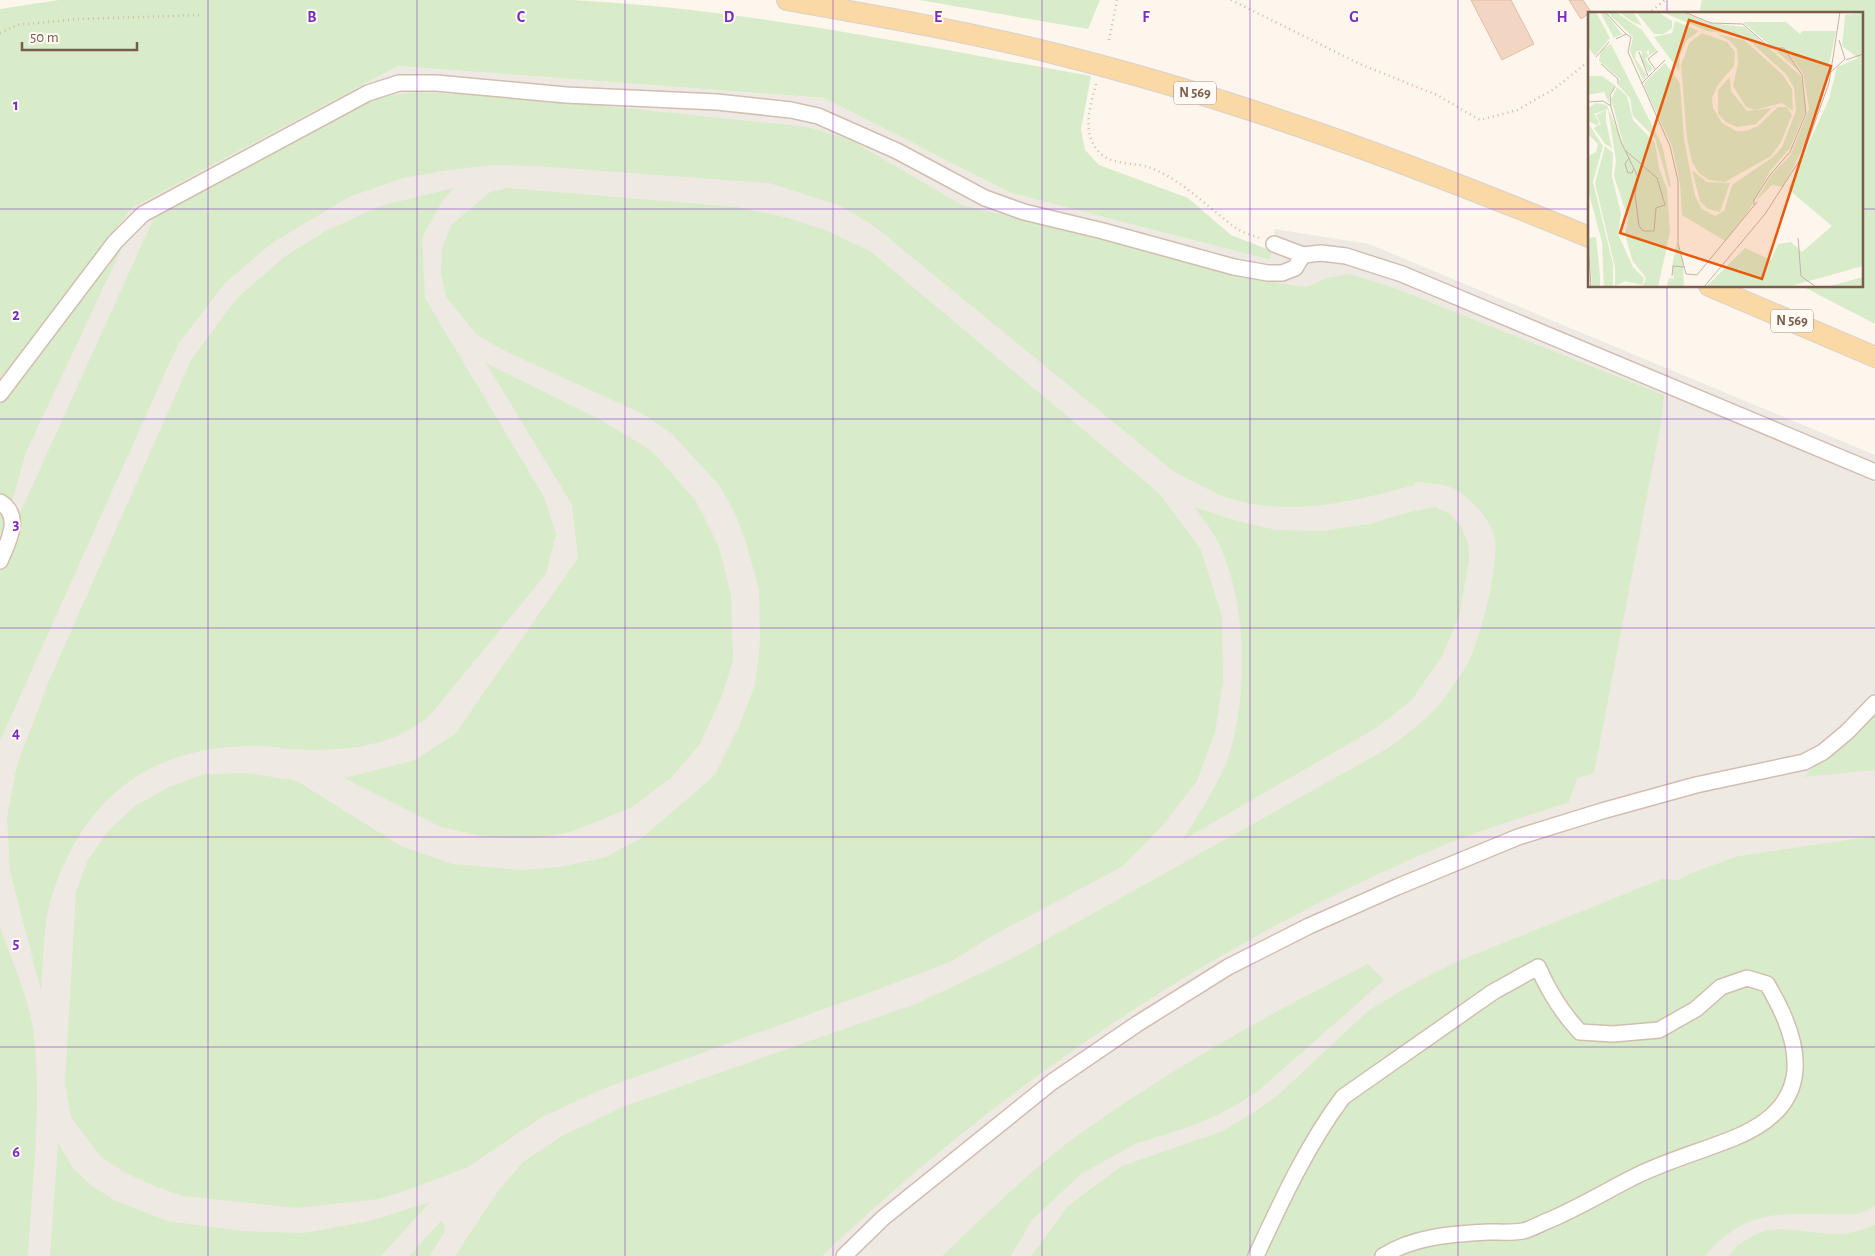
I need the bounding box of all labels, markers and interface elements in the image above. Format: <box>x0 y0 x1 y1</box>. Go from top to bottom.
text: B <box>307 9 317 25</box>
text: C <box>517 9 526 25</box>
text: D <box>724 9 735 25</box>
text: E <box>934 9 942 25</box>
text: F <box>1142 9 1150 25</box>
text: G <box>1349 9 1359 25</box>
text: H <box>1556 9 1568 25</box>
inset map <box>1588 12 1862 288</box>
scale bar <box>22 20 138 52</box>
text: 50 m <box>30 30 59 45</box>
road number: N 569 <box>1174 82 1216 105</box>
text: 1 <box>13 97 19 113</box>
text: 2 <box>12 307 20 323</box>
road number: N 569 <box>1771 310 1813 332</box>
text: 3 <box>13 516 20 532</box>
text: 4 <box>12 725 20 741</box>
text: 5 <box>13 935 20 951</box>
text: 6 <box>12 1144 20 1160</box>

